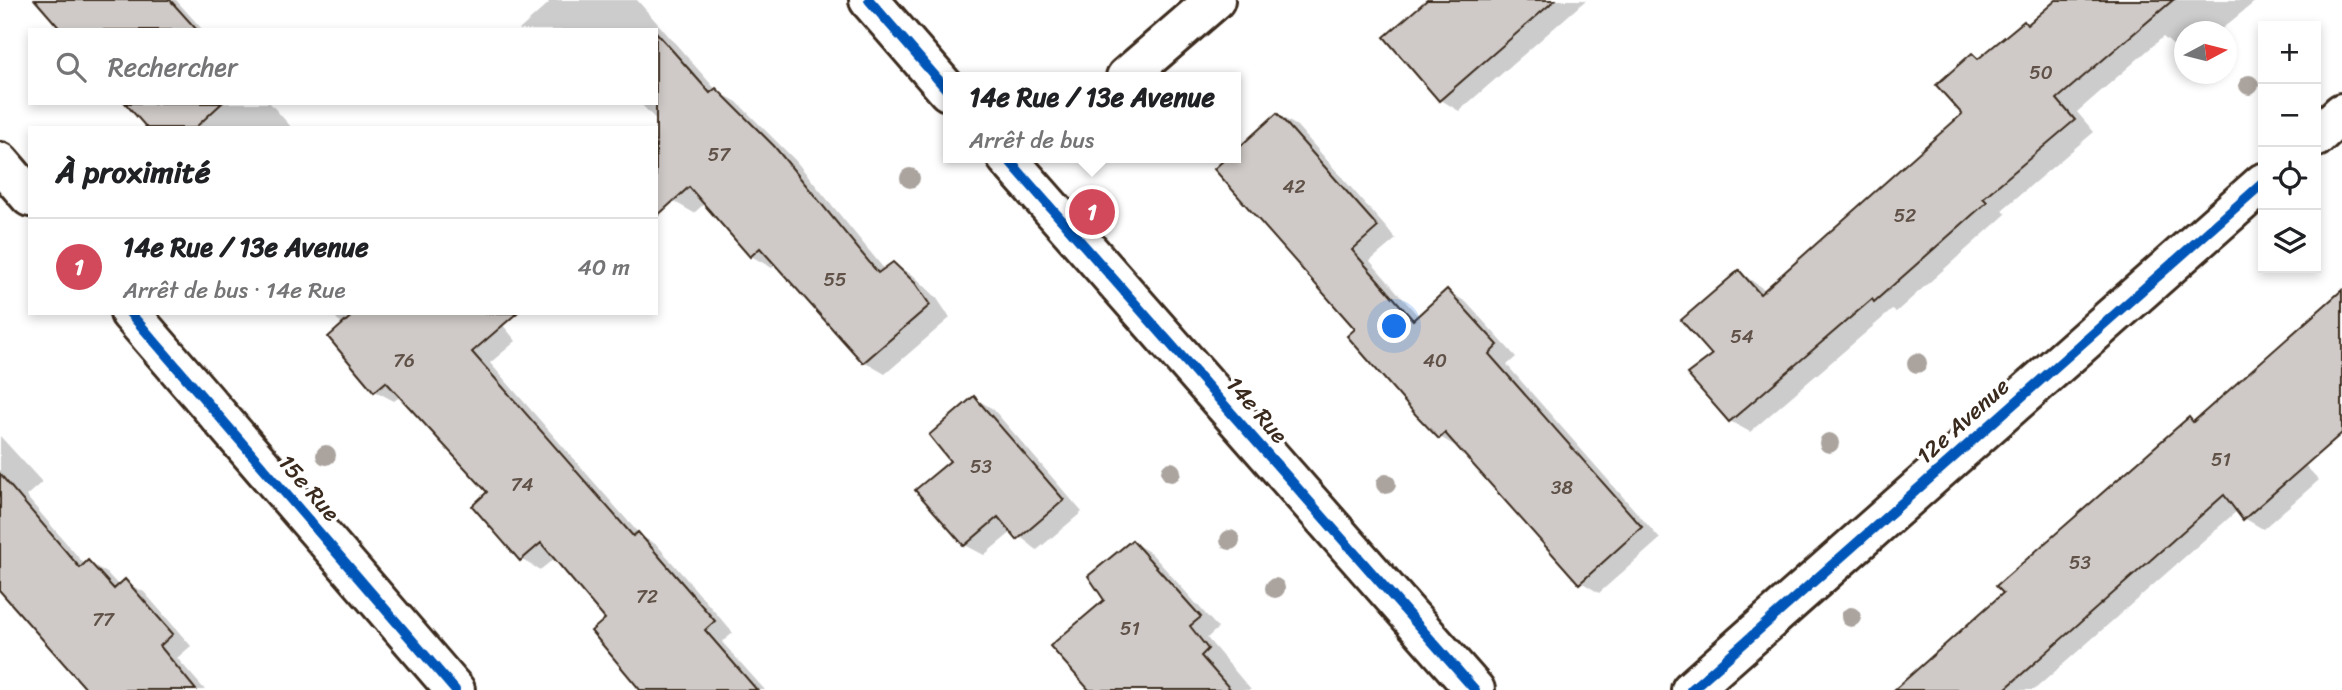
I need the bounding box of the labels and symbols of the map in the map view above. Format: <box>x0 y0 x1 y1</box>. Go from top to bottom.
north arrow <box>2174 21 2237 84</box>
house number: 50 <box>2029 56 2053 89</box>
house number: 57 <box>708 138 731 171</box>
house number: 42 <box>1283 170 1305 203</box>
pin: 1 <box>1069 186 1115 238</box>
house number: 52 <box>1894 199 1916 232</box>
house number: 55 <box>823 263 847 296</box>
your location <box>1377 309 1411 343</box>
house number: 54 <box>1730 320 1754 353</box>
house number: 76 <box>393 344 415 377</box>
house number: 40 <box>1423 344 1447 377</box>
street label: 14e Rue <box>1215 367 1299 453</box>
street label: 12e Avenue <box>1907 367 2020 475</box>
house number: 51 <box>2211 443 2231 476</box>
street label: 15e Rue <box>268 445 350 531</box>
house number: 53 <box>970 450 993 483</box>
house number: 74 <box>511 468 533 501</box>
house number: 38 <box>1551 471 1573 504</box>
house number: 53 <box>2069 546 2092 579</box>
house number: 72 <box>636 580 658 613</box>
house number: 77 <box>92 603 115 636</box>
house number: 51 <box>1120 612 1140 645</box>

